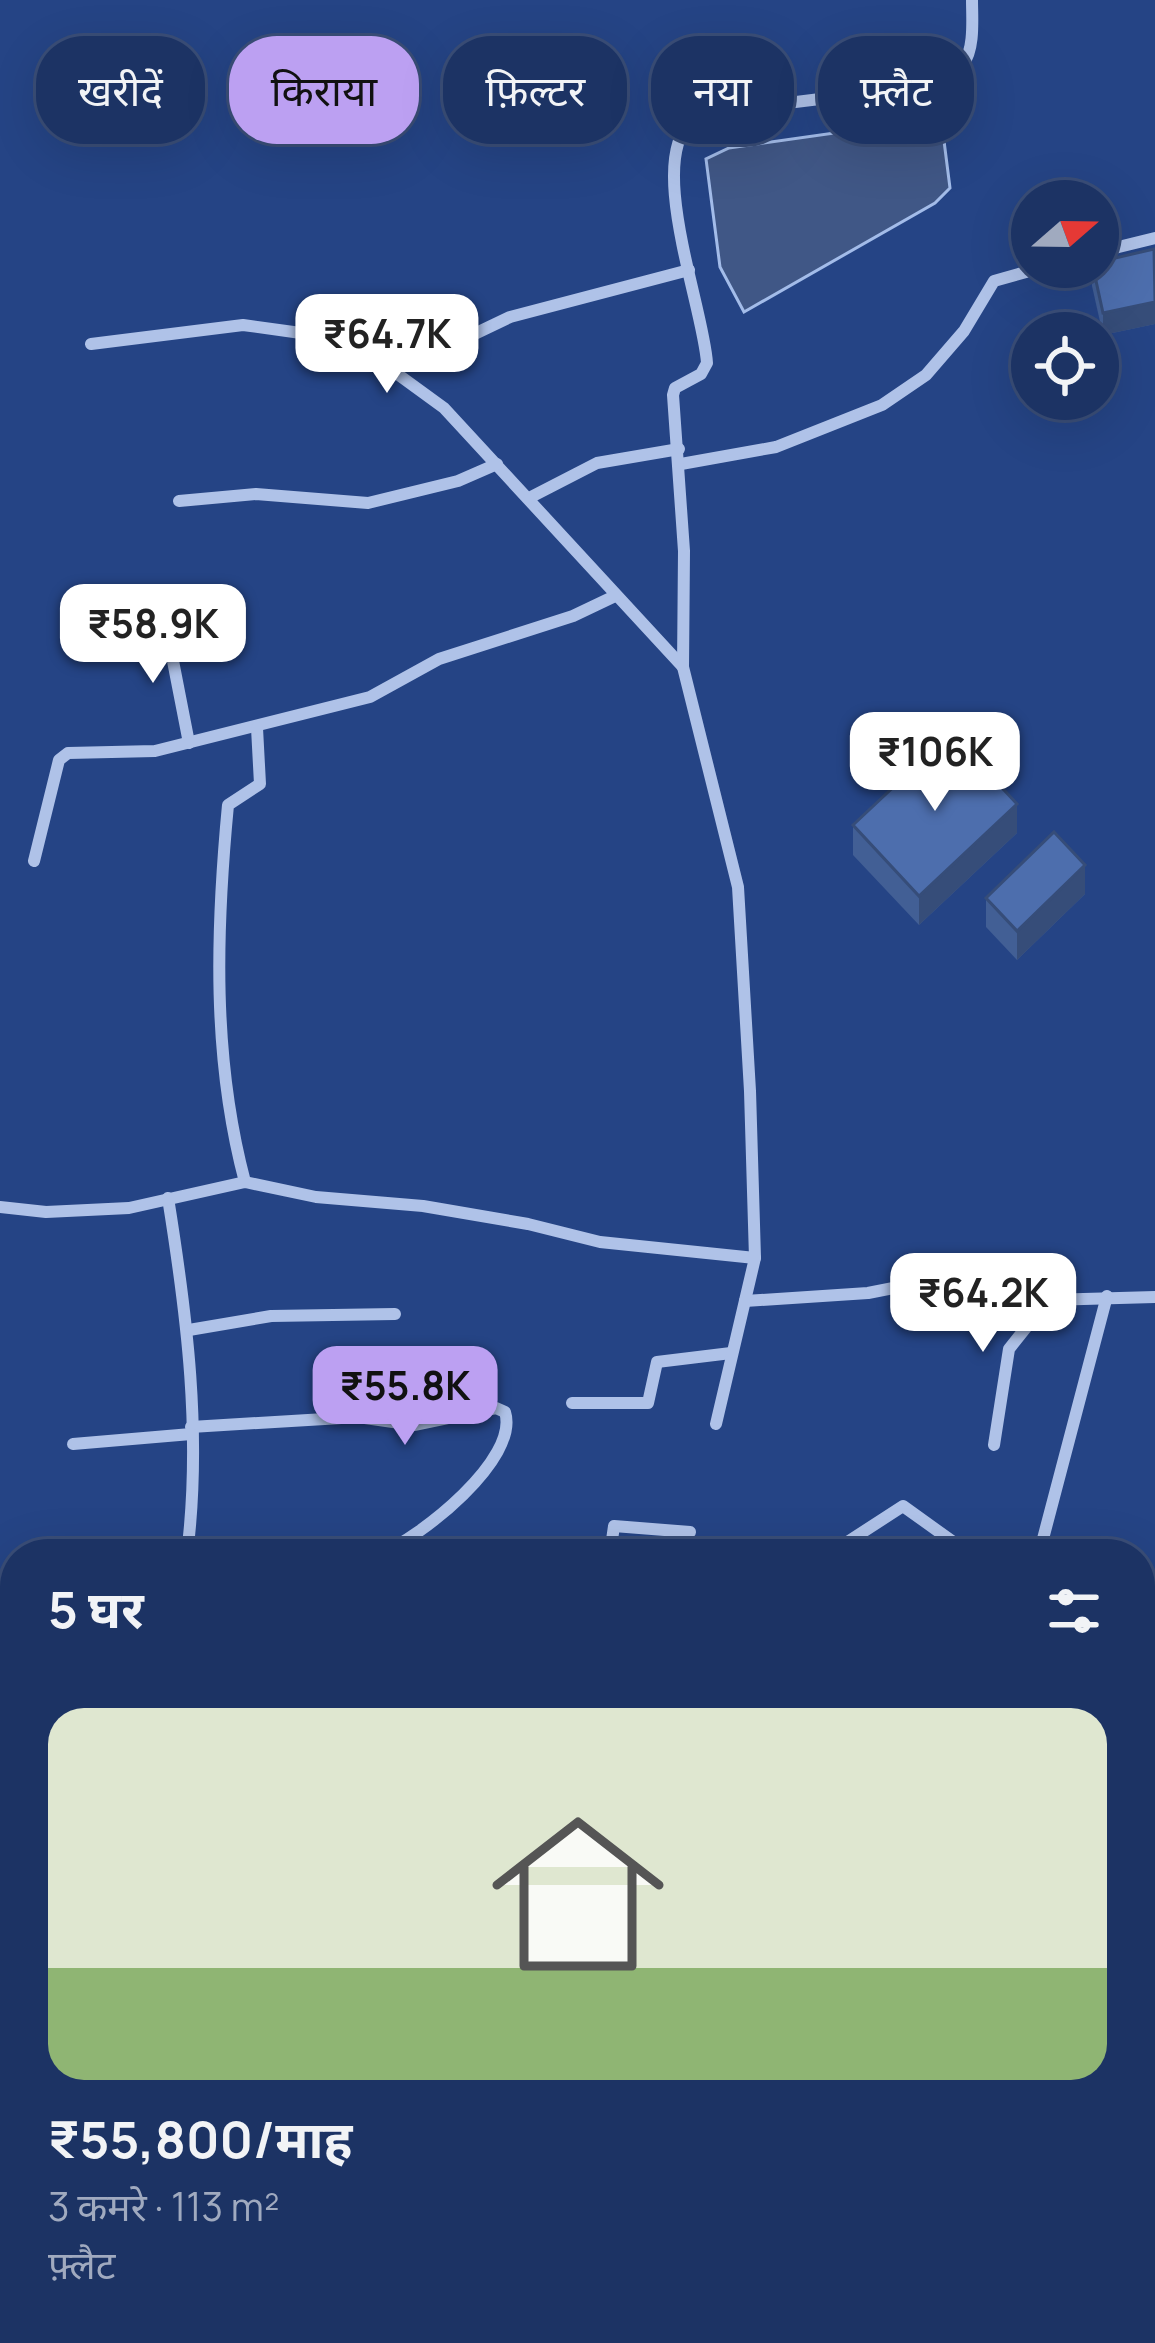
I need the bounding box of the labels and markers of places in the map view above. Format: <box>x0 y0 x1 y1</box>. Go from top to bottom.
pin: ₹64.7K <box>289 294 485 396</box>
pin: ₹58.9K <box>55 584 251 686</box>
pin: ₹106K <box>851 712 1019 814</box>
pin: ₹64.2K <box>885 1253 1081 1355</box>
pin: ₹55.8K <box>307 1346 503 1448</box>

